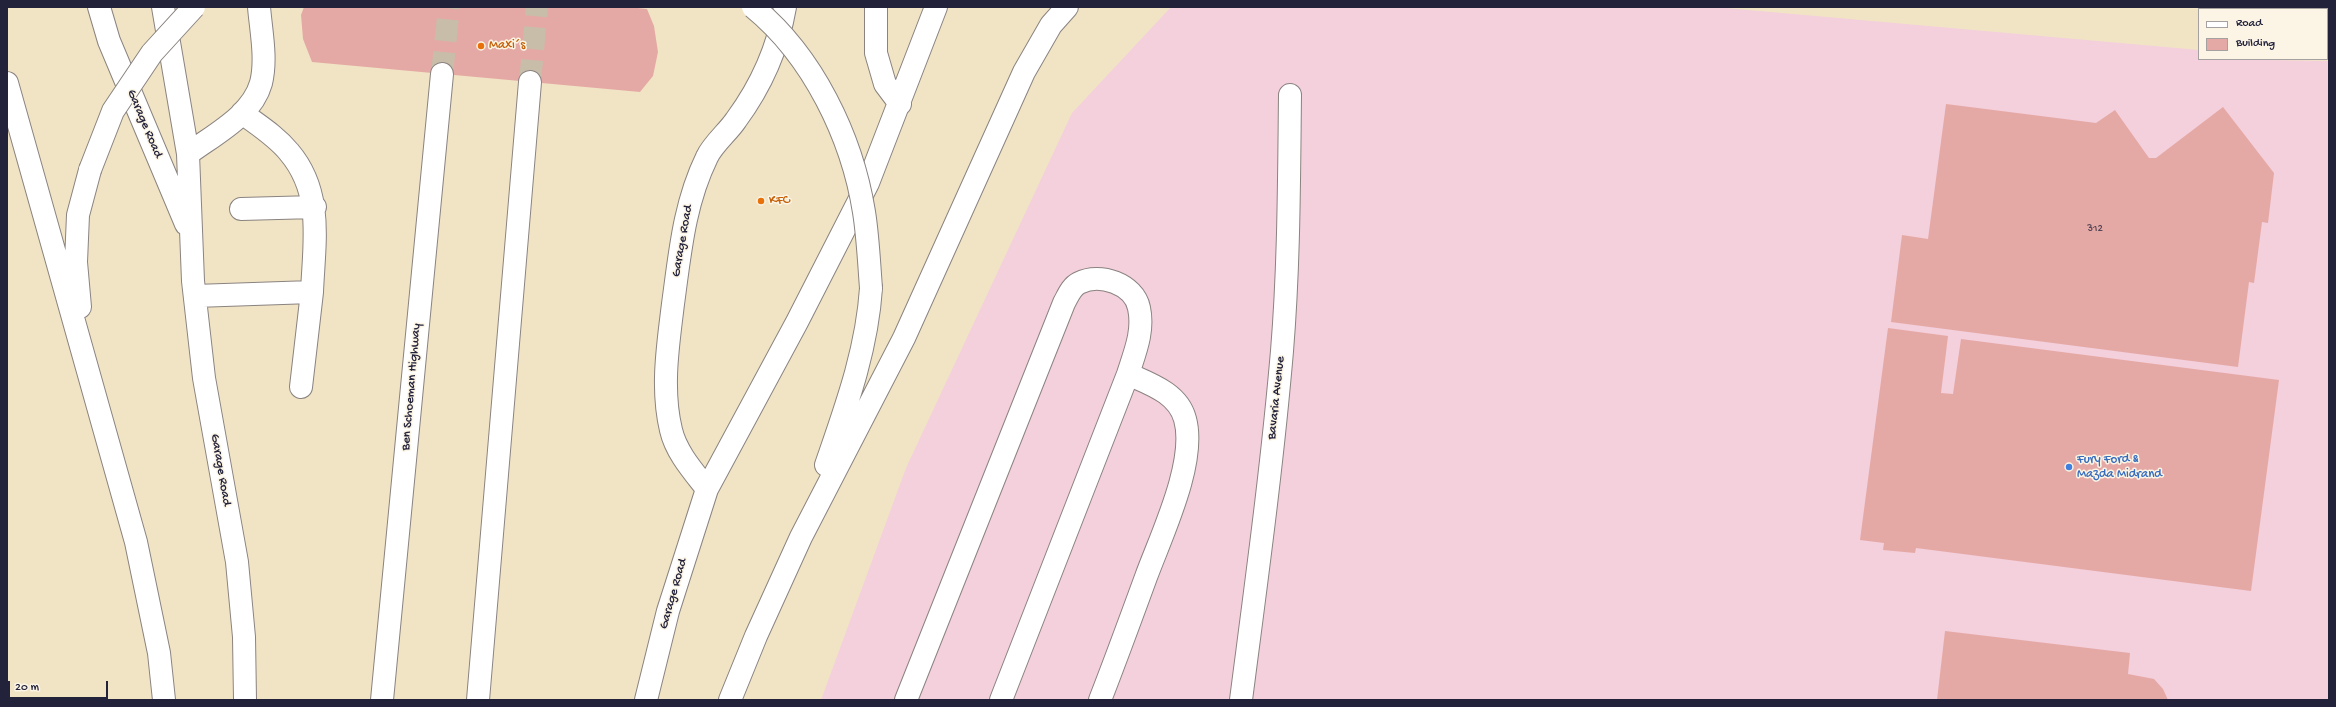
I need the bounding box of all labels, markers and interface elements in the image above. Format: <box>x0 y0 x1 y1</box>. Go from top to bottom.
legend <box>2198 8 2328 60</box>
text: Road <box>2236 17 2262 31</box>
text: Building <box>2236 37 2275 51</box>
place label: Maxi´s <box>489 38 525 54</box>
marker: Maxi´s <box>476 41 486 51</box>
street label: Garage Road <box>123 87 165 161</box>
place label: KFC <box>769 193 790 209</box>
marker: KFC <box>756 196 766 206</box>
street label: Garage Road <box>669 204 697 278</box>
house number: 312 <box>2087 222 2103 236</box>
street label: Ben Schoeman Highway <box>399 323 425 451</box>
street label: Bavaria Avenue <box>1265 356 1289 440</box>
street label: Garage Road <box>206 433 234 507</box>
place label: Fury Ford & Mazda Midrand <box>2077 452 2162 483</box>
marker: Fury Ford & Mazda Midrand <box>2064 462 2074 472</box>
street label: Garage Road <box>656 557 692 631</box>
scale bar <box>10 673 110 699</box>
text: 20 m <box>15 681 39 695</box>

